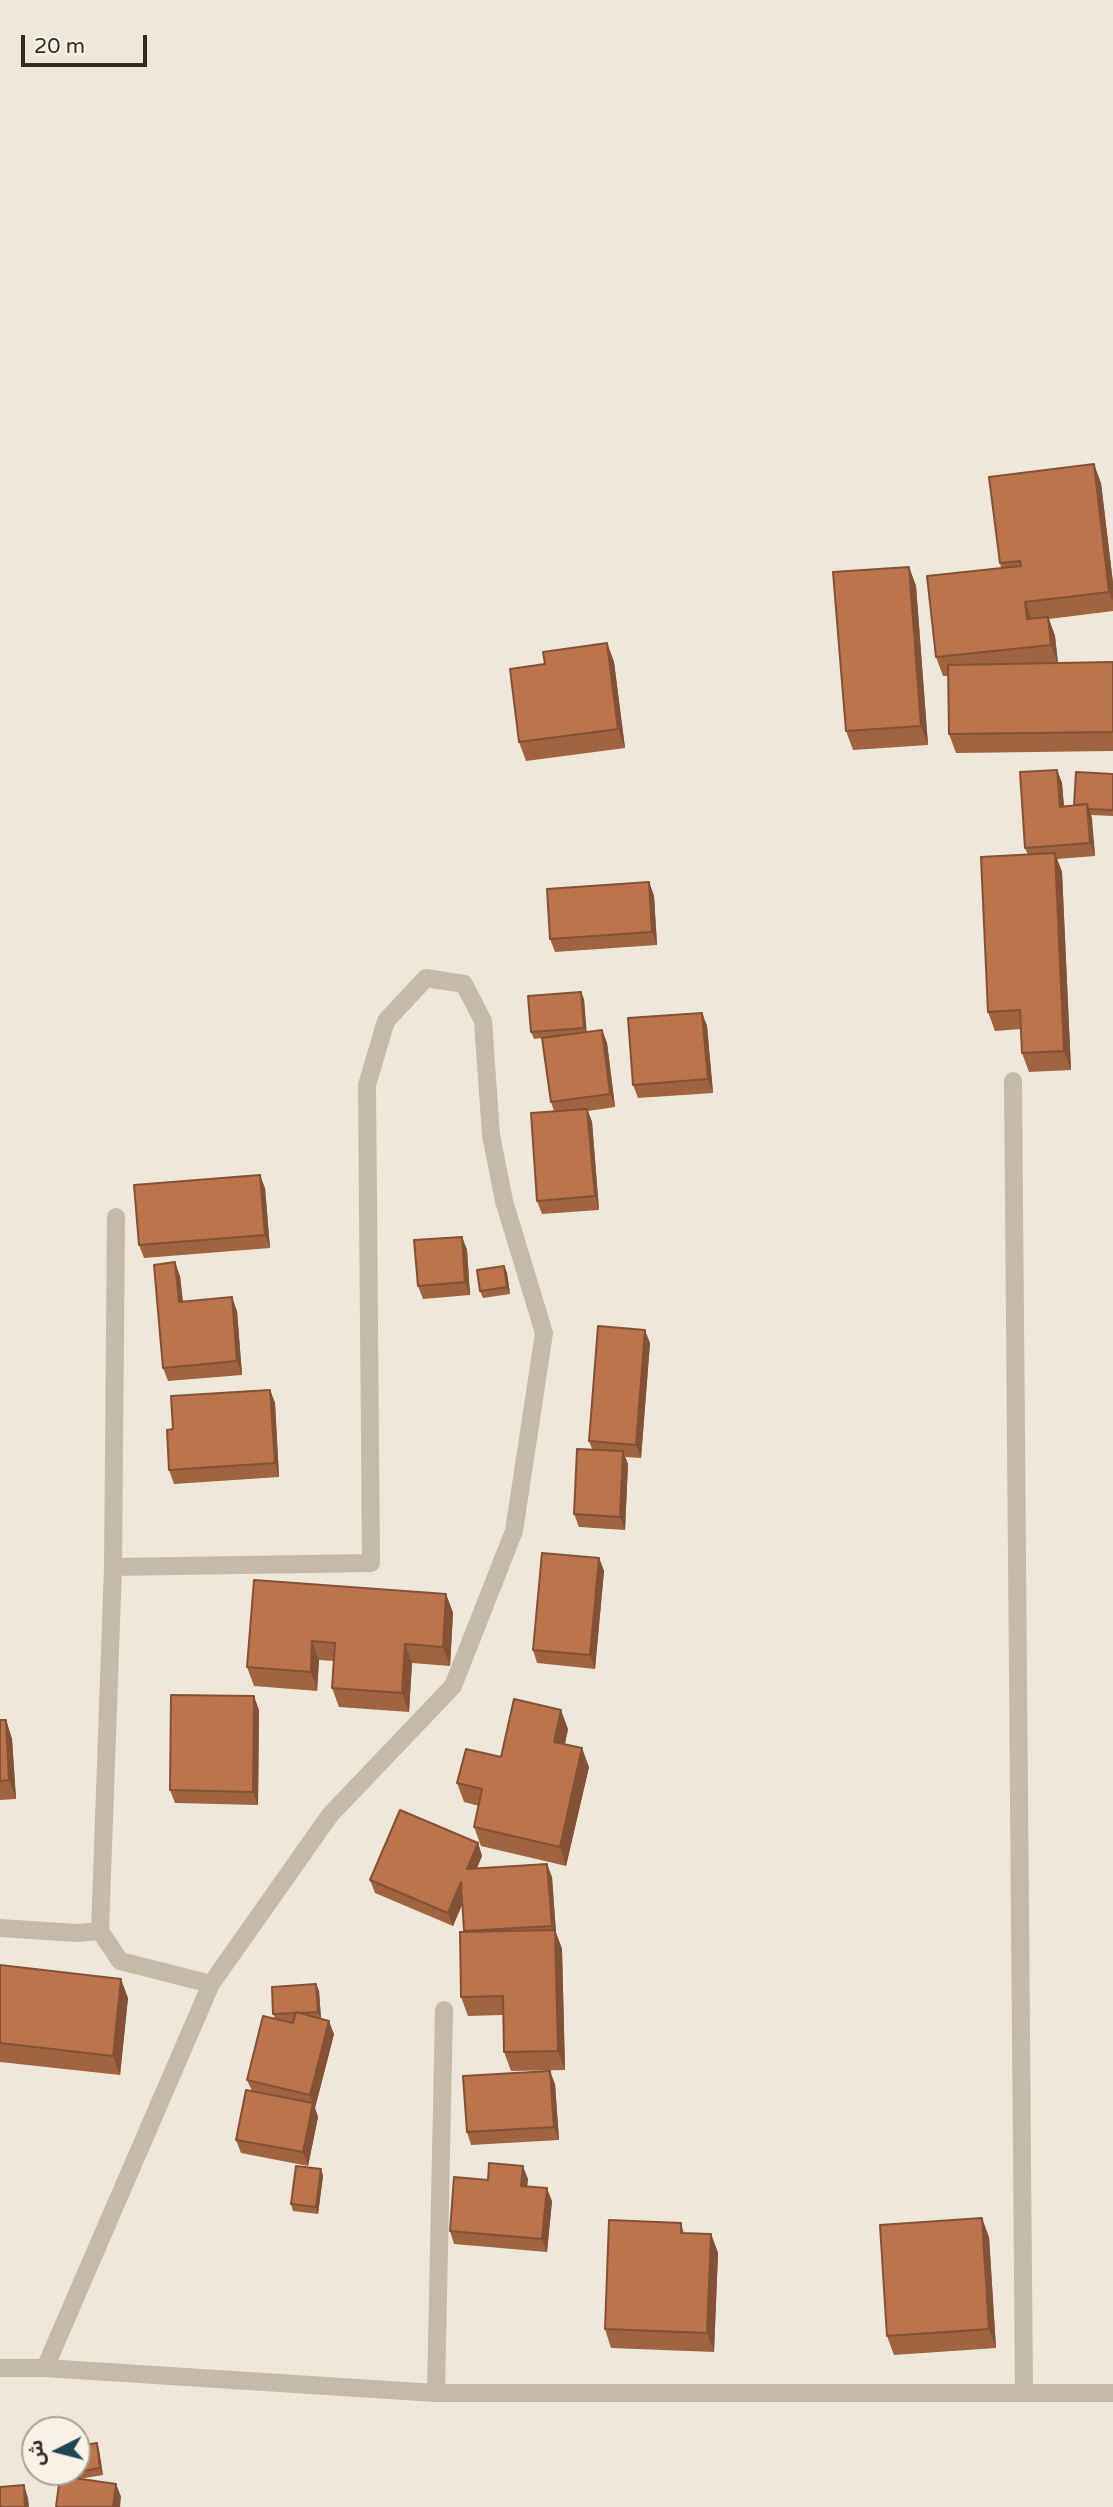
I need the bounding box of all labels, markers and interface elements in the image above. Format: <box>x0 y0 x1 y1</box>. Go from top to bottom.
scale bar <box>24 21 150 65</box>
text: 20 m <box>34 34 85 59</box>
north arrow <box>21 2416 91 2486</box>
text: ش <box>25 2439 49 2467</box>

